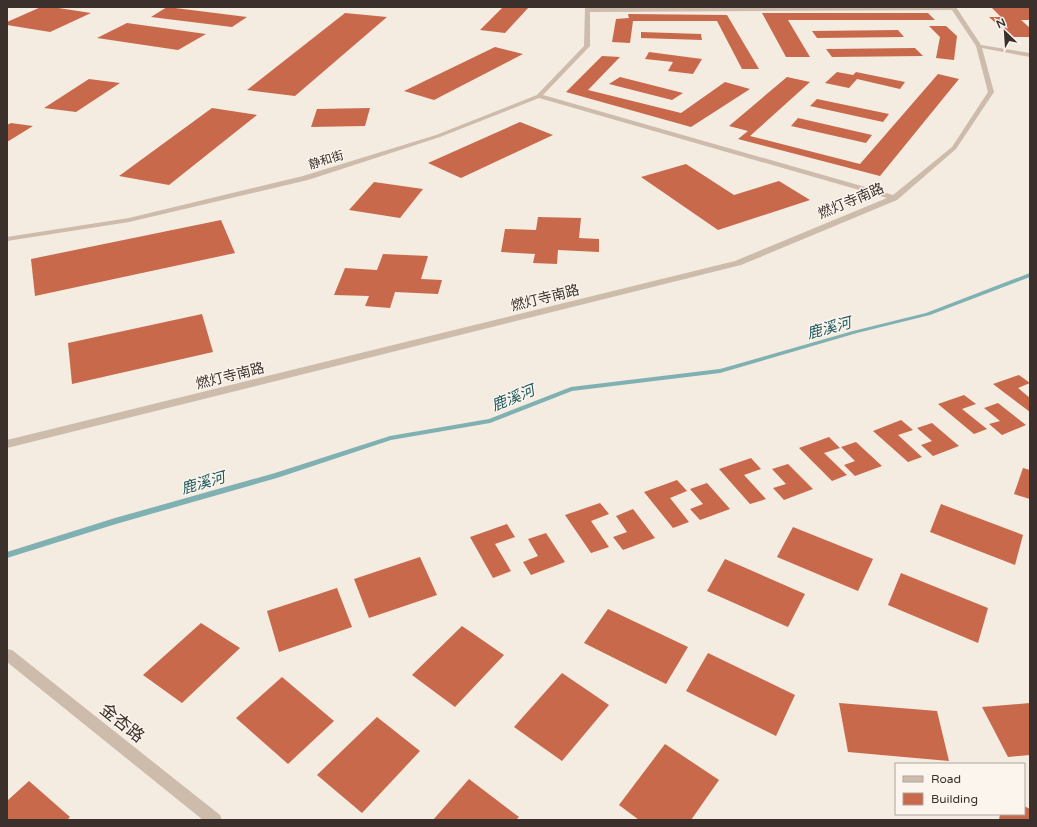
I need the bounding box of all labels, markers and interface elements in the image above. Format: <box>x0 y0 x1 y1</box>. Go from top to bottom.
north arrow <box>985 12 1025 52</box>
text: N <box>994 16 1008 31</box>
street label: 静和街 <box>307 148 345 172</box>
street label: 燃灯寺南路 <box>815 180 887 222</box>
street label: 燃灯寺南路 <box>509 281 581 315</box>
water label: 鹿溪河 <box>805 313 856 343</box>
street label: 燃灯寺南路 <box>194 359 266 393</box>
water label: 鹿溪河 <box>489 380 540 415</box>
water label: 鹿溪河 <box>179 467 230 498</box>
street label: 金杏路 <box>96 699 148 747</box>
legend <box>895 763 1025 815</box>
text: Road <box>931 772 961 786</box>
text: Building <box>931 792 978 806</box>

